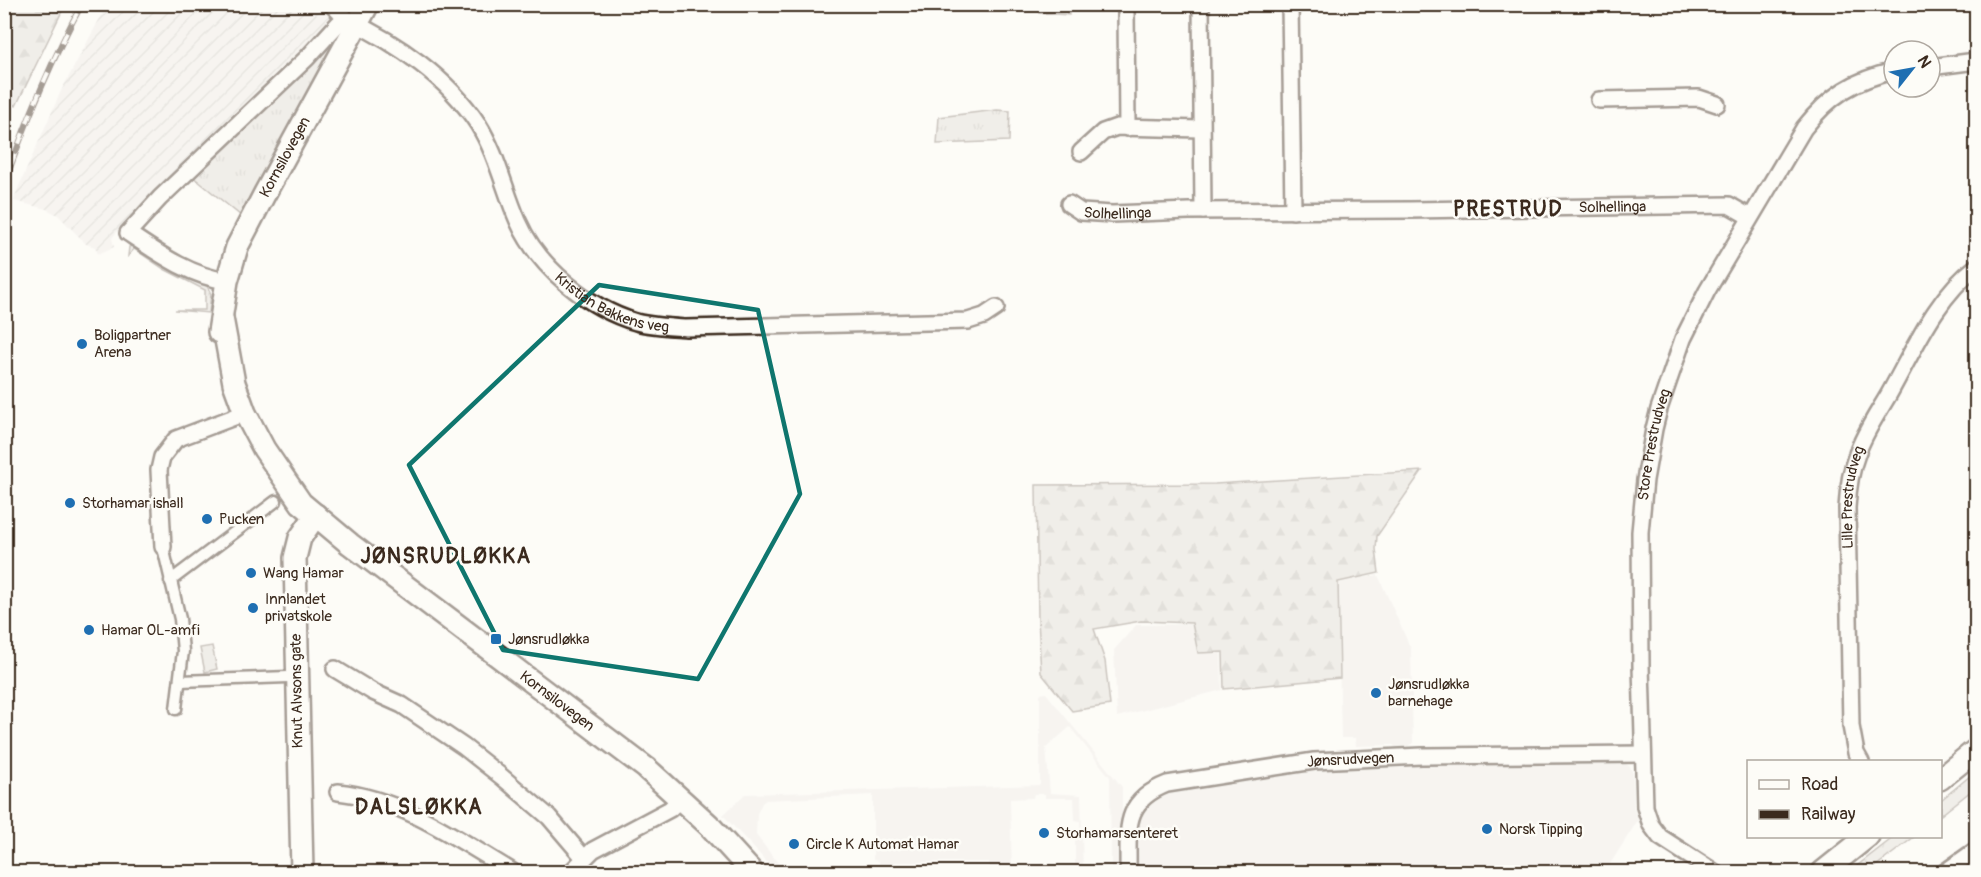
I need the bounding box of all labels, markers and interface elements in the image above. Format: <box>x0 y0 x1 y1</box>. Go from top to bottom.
north arrow <box>1882 39 1942 99</box>
text: N <box>1913 52 1935 72</box>
street label: Kornsilovegen <box>255 113 314 201</box>
district label: PRESTRUD <box>1453 196 1563 223</box>
street label: Solhellinga <box>1579 197 1646 217</box>
street label: Solhellinga <box>1083 203 1152 224</box>
street label: Kristian Bakkens veg <box>551 268 670 336</box>
place label: Boligpartner Arena <box>94 326 172 362</box>
marker: Boligpartner Arena <box>75 337 89 351</box>
street label: Store Prestrudveg <box>1634 386 1675 501</box>
street label: Lille Prestrudveg <box>1837 443 1869 549</box>
place label: Storhamar ishall <box>82 494 184 513</box>
marker: Storhamar ishall <box>63 496 77 510</box>
place label: Pucken <box>219 510 264 529</box>
marker: Pucken <box>200 512 214 526</box>
district label: JØNSRUDLØKKA <box>360 543 532 570</box>
place label: Wang Hamar <box>263 564 344 583</box>
marker: Wang Hamar <box>244 566 258 580</box>
place label: Innlandet privatskole <box>265 590 332 626</box>
marker: Innlandet privatskole <box>246 601 260 615</box>
place label: Hamar OL-amfi <box>101 621 200 640</box>
marker: Hamar OL-amfi <box>82 623 96 637</box>
place label: Jønsrudløkka <box>508 630 590 649</box>
marker: Jønsrudløkka <box>489 632 503 646</box>
street label: Knut Alvsons gate <box>286 633 307 749</box>
street label: Kornsilovegen <box>516 666 598 735</box>
place label: Jønsrudløkka barnehage <box>1388 675 1470 711</box>
marker: Jønsrudløkka barnehage <box>1369 686 1383 700</box>
street label: Jønsrudvegen <box>1305 748 1395 772</box>
legend <box>1747 760 1942 838</box>
text: Road <box>1801 773 1838 796</box>
district label: DALSLØKKA <box>355 794 483 821</box>
text: Railway <box>1801 803 1856 826</box>
place label: Norsk Tipping <box>1499 820 1582 839</box>
marker: Norsk Tipping <box>1480 822 1494 836</box>
place label: Storhamarsenteret <box>1056 824 1179 843</box>
marker: Storhamarsenteret <box>1037 826 1051 840</box>
place label: Circle K Automat Hamar <box>806 835 960 854</box>
marker: Circle K Automat Hamar <box>787 837 801 851</box>

